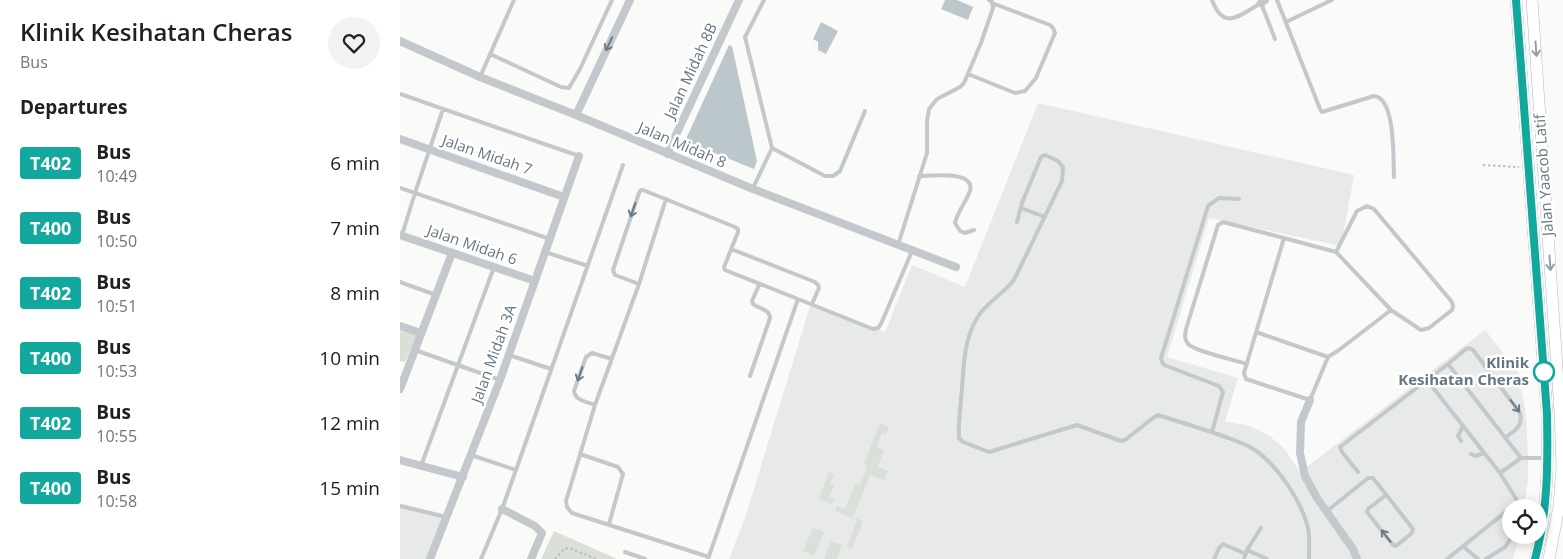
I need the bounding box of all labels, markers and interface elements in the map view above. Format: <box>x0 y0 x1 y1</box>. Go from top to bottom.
text: Klinik Kesihatan Cheras <box>20 15 292 48</box>
button: heart <box>328 17 380 69</box>
street label: Jalan Midah 8B <box>658 19 721 124</box>
one-way arrow <box>604 36 614 51</box>
one-way arrow <box>1531 40 1540 56</box>
text: Bus <box>20 51 48 73</box>
text: Departures <box>20 94 127 120</box>
street label: Jalan Yaacob Latif <box>1529 112 1557 239</box>
street label: Jalan Midah 8 <box>633 116 730 172</box>
street label: Jalan Midah 7 <box>438 129 535 179</box>
text: Bus <box>96 139 131 165</box>
text: 6 min <box>330 150 380 176</box>
text: T402 <box>30 151 71 175</box>
text: 10:49 <box>96 165 137 187</box>
one-way arrow <box>628 202 637 217</box>
text: Bus <box>96 204 131 230</box>
text: 7 min <box>330 215 380 241</box>
text: T400 <box>30 216 71 240</box>
street label: Jalan Midah 6 <box>423 219 520 269</box>
text: 10:50 <box>96 230 137 252</box>
one-way arrow <box>1546 255 1555 271</box>
text: Bus <box>96 269 131 295</box>
text: 8 min <box>330 280 380 306</box>
text: T402 <box>30 281 71 305</box>
text: 10:51 <box>96 295 137 317</box>
street label: Jalan Midah 3A <box>465 301 520 408</box>
text: Bus <box>96 334 131 360</box>
text: 10 min <box>319 345 380 371</box>
text: T400 <box>30 346 71 370</box>
place label: Klinik Kesihatan Cheras <box>1398 352 1530 389</box>
text: 10:53 <box>96 360 137 382</box>
marker: Klinik Kesihatan Cheras <box>1533 361 1555 383</box>
one-way arrow <box>575 366 584 381</box>
text: Bus <box>96 399 131 425</box>
one-way arrow <box>1510 399 1521 412</box>
text: 12 min <box>319 410 380 436</box>
text: T402 <box>30 411 71 435</box>
text: 10:55 <box>96 425 137 447</box>
text: Bus <box>96 464 131 490</box>
text: 15 min <box>319 475 380 501</box>
text: T400 <box>30 476 71 500</box>
text: 10:58 <box>96 490 137 512</box>
map controls <box>1502 499 1547 544</box>
button: locate <box>1502 499 1547 544</box>
one-way arrow <box>1380 530 1391 543</box>

